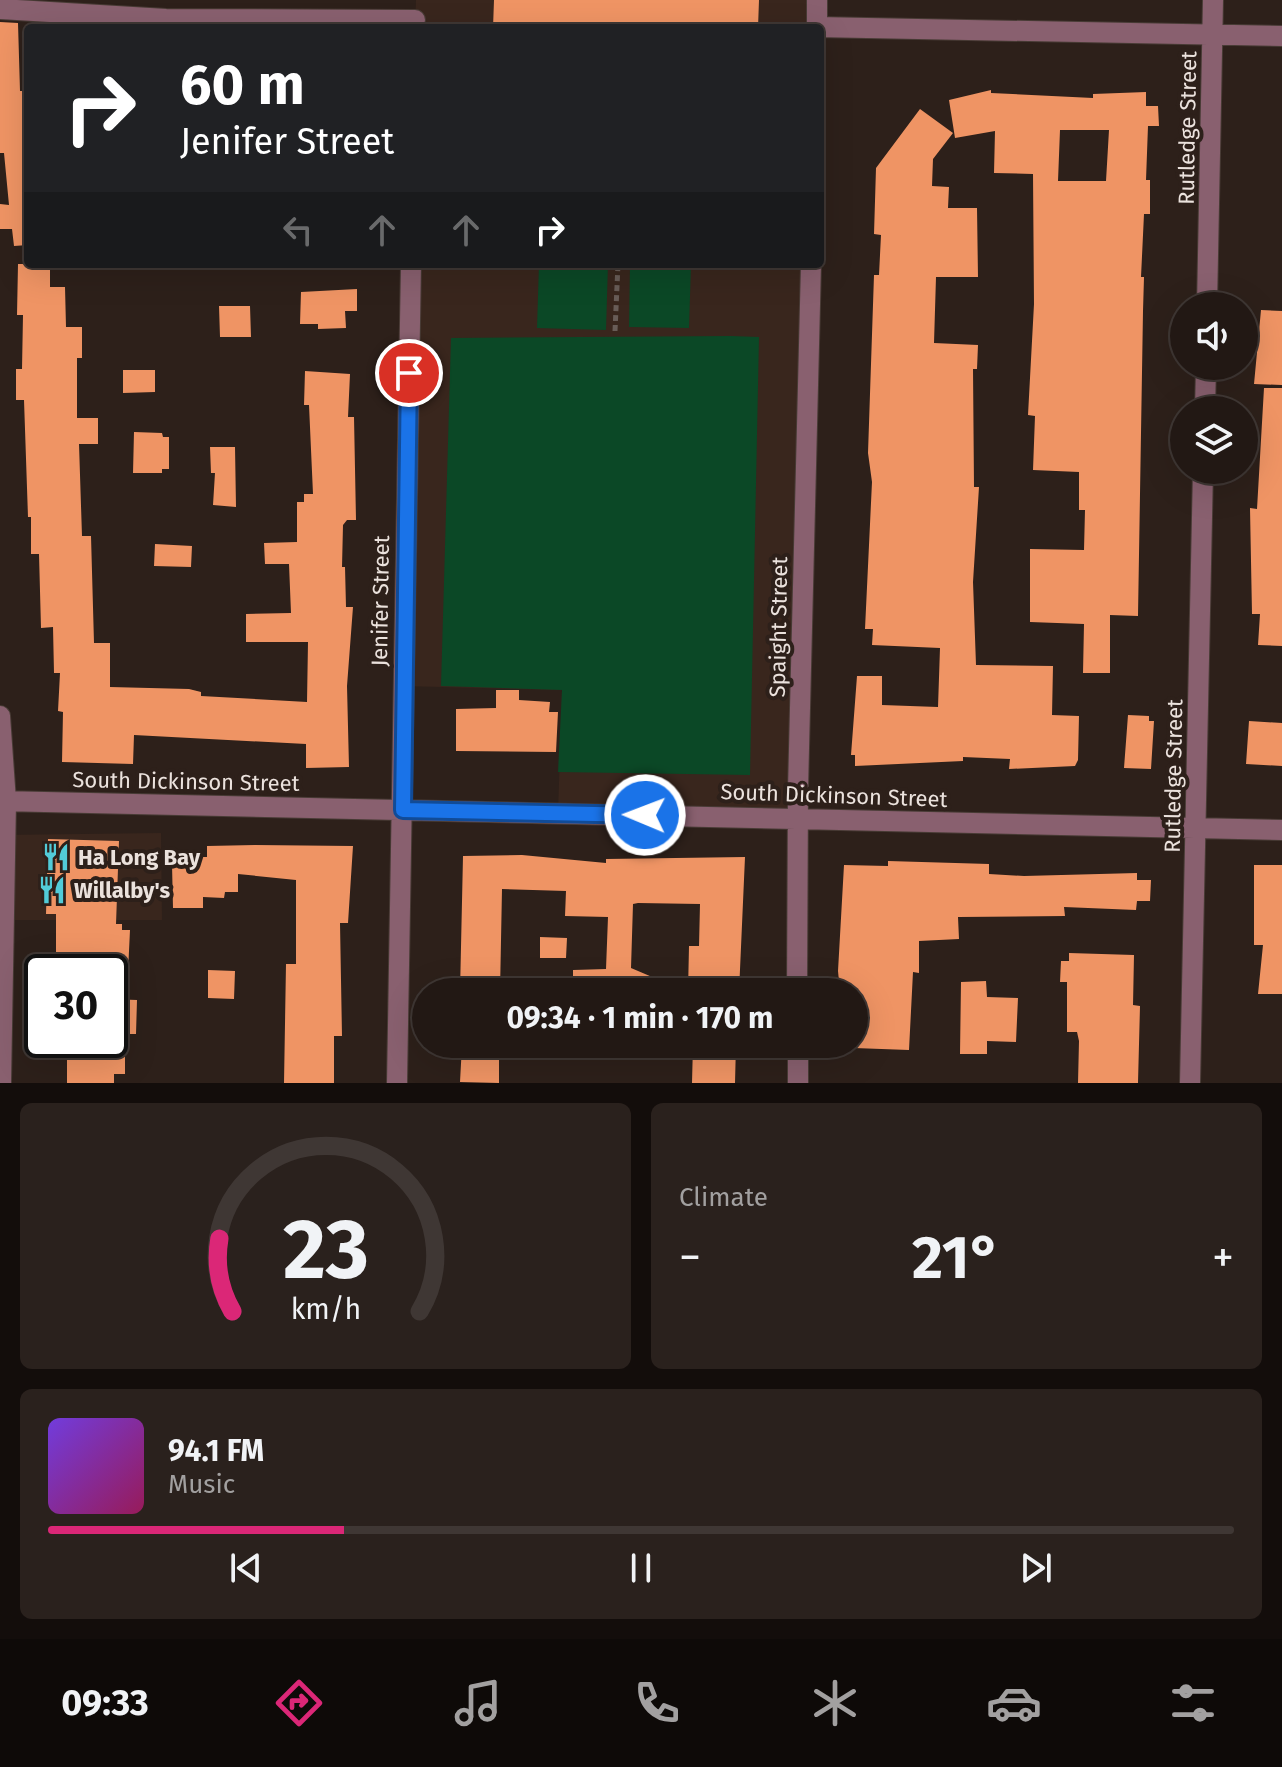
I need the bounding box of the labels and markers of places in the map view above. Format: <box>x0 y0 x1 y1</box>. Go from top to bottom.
pin <box>375 339 443 407</box>
restaurant icon: Ha Long Bay <box>41 842 71 872</box>
place label: Ha Long Bay <box>78 844 201 871</box>
restaurant icon: Willalby's <box>37 875 67 905</box>
place label: Willalby's <box>74 877 171 904</box>

